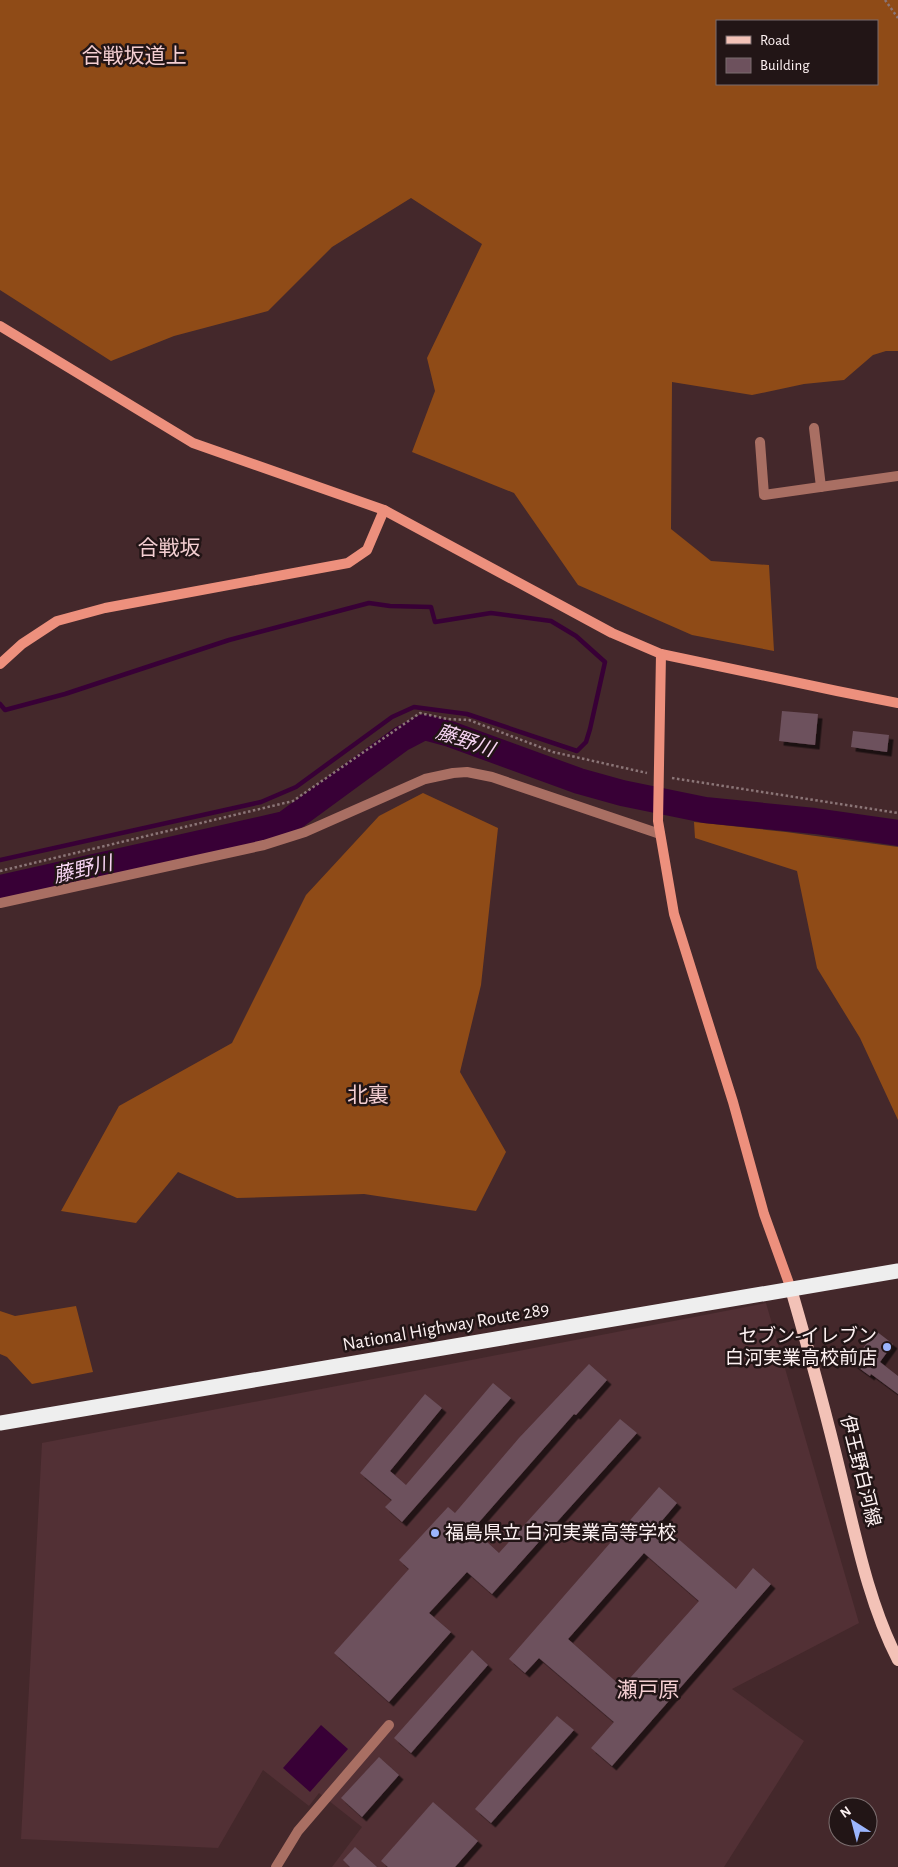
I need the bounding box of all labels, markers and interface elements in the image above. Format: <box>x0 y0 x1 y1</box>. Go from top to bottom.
legend <box>716 20 878 85</box>
text: Road <box>760 33 790 48</box>
district label: 合戦坂道上 <box>82 45 187 67</box>
text: Building <box>760 58 810 73</box>
district label: 合戦坂 <box>138 537 201 559</box>
water label: 藤野川 <box>433 721 499 761</box>
water label: 藤野川 <box>51 852 116 886</box>
district label: 北裏 <box>347 1084 389 1106</box>
street label: National Highway Route 289 <box>341 1299 551 1355</box>
place label: セブン-イレブン 白河実業高校前店 <box>725 1325 877 1368</box>
marker: セブン-イレブン 白河実業高校前店 <box>881 1341 893 1353</box>
street label: 伊王野白河線 <box>837 1413 885 1529</box>
place label: 福島県立 白河実業高等学校 <box>445 1522 676 1543</box>
marker: 福島県立 白河実業高等学校 <box>429 1527 441 1539</box>
district label: 瀬戸原 <box>617 1679 680 1701</box>
north arrow <box>828 1797 878 1847</box>
text: N <box>838 1804 854 1821</box>

